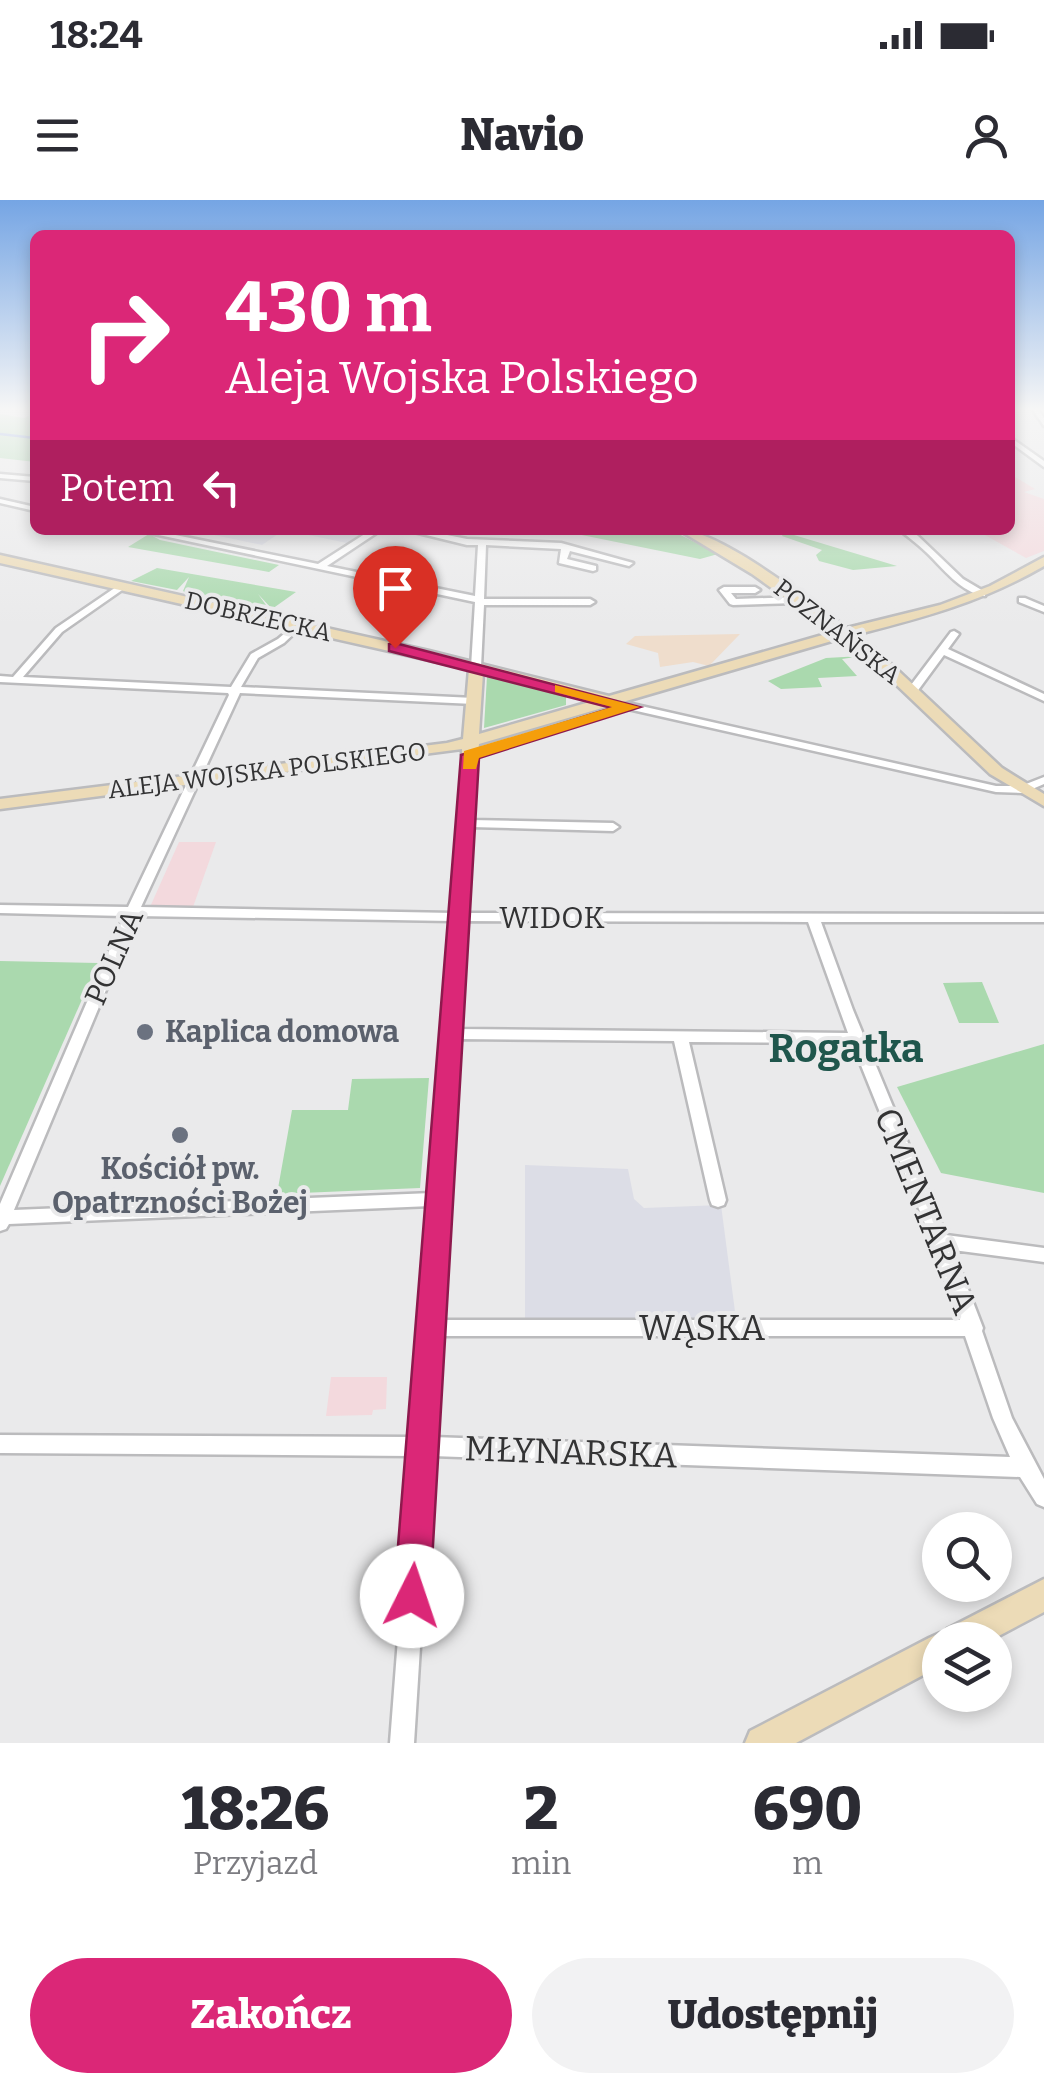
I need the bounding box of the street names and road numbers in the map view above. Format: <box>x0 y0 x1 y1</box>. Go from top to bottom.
street label: POZNAŃSKA <box>768 572 908 691</box>
street label: DOBRZECKA <box>182 586 334 648</box>
street label: ALEJA WOJSKA POLSKIEGO <box>106 737 428 805</box>
street label: WIDOK <box>499 900 605 936</box>
street label: POLNA <box>77 903 151 1010</box>
street label: CMENTARNA <box>866 1102 986 1320</box>
street label: WĄSKA <box>639 1307 765 1349</box>
street label: MŁYNARSKA <box>464 1427 678 1477</box>

